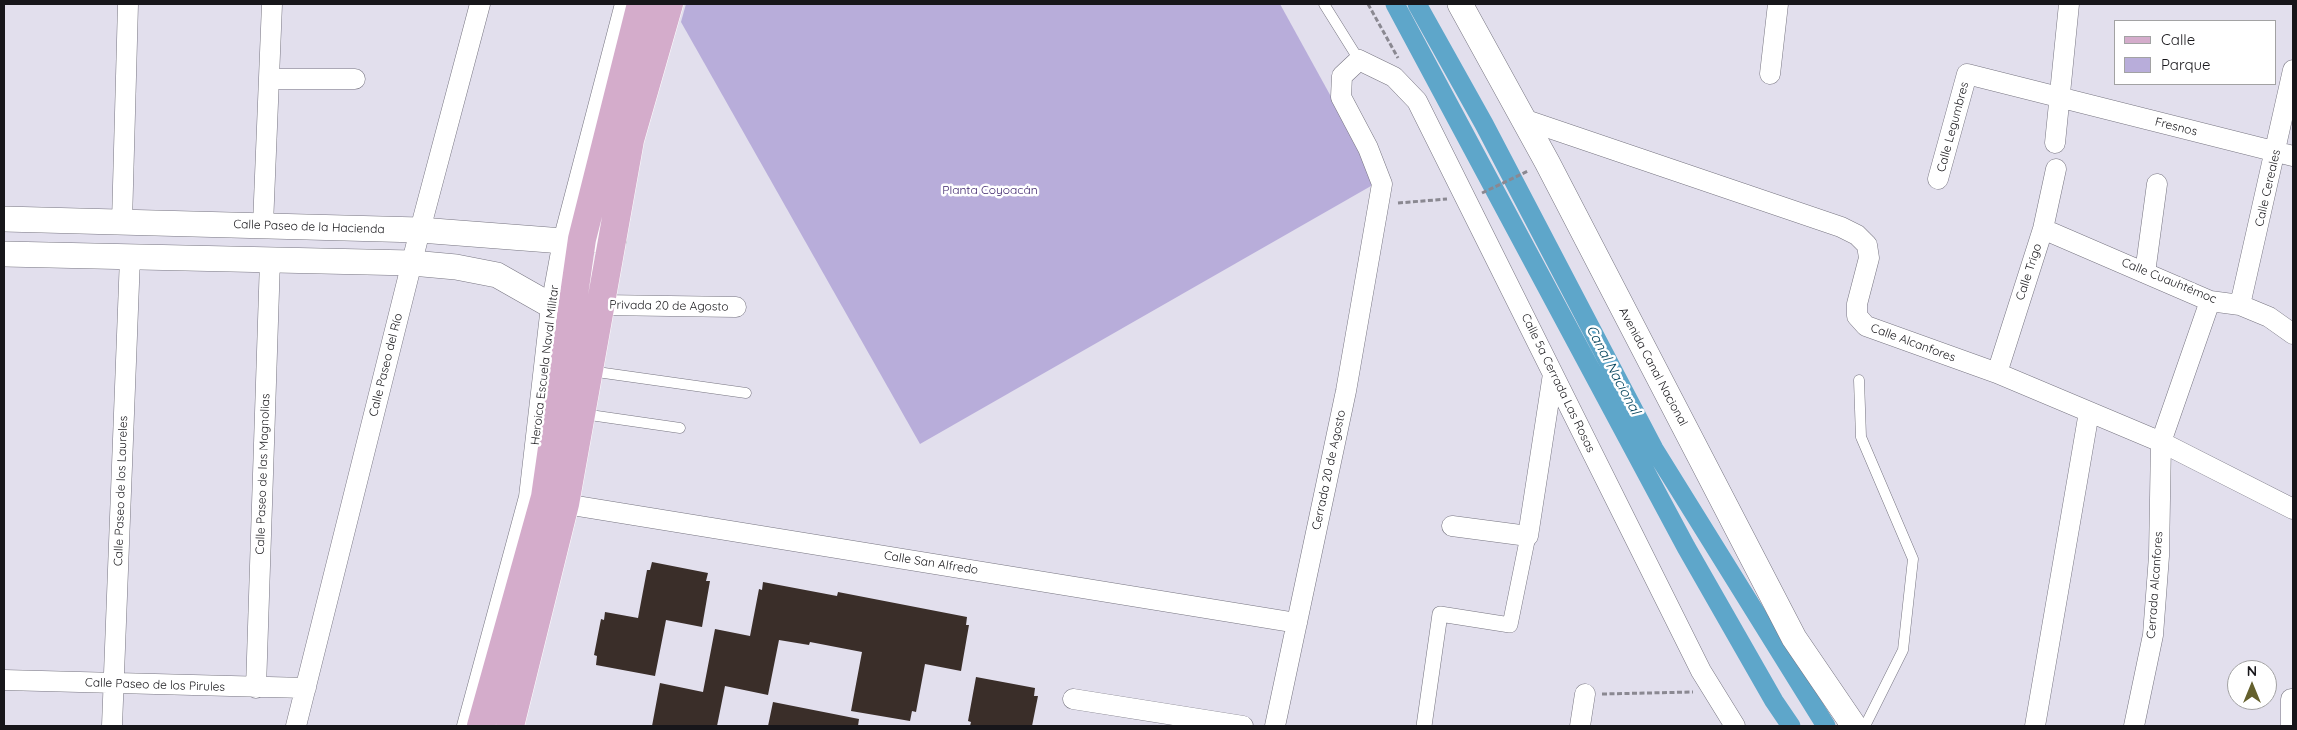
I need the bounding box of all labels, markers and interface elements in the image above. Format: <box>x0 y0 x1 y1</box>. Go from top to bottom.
legend <box>2114 20 2277 85</box>
text: Calle <box>2161 30 2195 49</box>
text: Parque <box>2161 55 2211 74</box>
street label: Calle Legumbres <box>1934 80 1972 174</box>
street label: Fresnos <box>2153 115 2199 139</box>
street label: Calle Cereales <box>2252 148 2284 228</box>
park label: Planta Coyoacán <box>942 183 1038 197</box>
street label: Calle Paseo de la Hacienda <box>233 217 385 237</box>
street label: Calle Trigo <box>2013 242 2045 302</box>
street label: Calle Cuauhtémoc <box>2119 255 2219 307</box>
street label: Heroica Escuela Naval Militar <box>528 284 562 446</box>
street label: Privada 20 de Agosto <box>609 298 729 314</box>
street label: Avenida Canal Nacional <box>1616 305 1690 429</box>
street label: Calle 5a Cerrada Las Rosas <box>1518 311 1598 455</box>
street label: Calle Paseo del Río <box>366 312 406 418</box>
street label: Calle Alcanfores <box>1869 321 1957 365</box>
water label: Canal Nacional <box>1582 323 1644 417</box>
street label: Calle Paseo de las Magnolias <box>253 393 273 555</box>
street label: Cerrada 20 de Agosto <box>1309 409 1349 531</box>
street label: Calle Paseo de los Laureles <box>111 416 131 566</box>
street label: Cerrada Alcanfores <box>2144 531 2166 639</box>
street label: Calle San Alfredo <box>883 548 979 578</box>
north arrow <box>2227 660 2277 710</box>
text: N <box>2247 662 2257 680</box>
street label: Calle Paseo de los Pirules <box>85 675 225 695</box>

